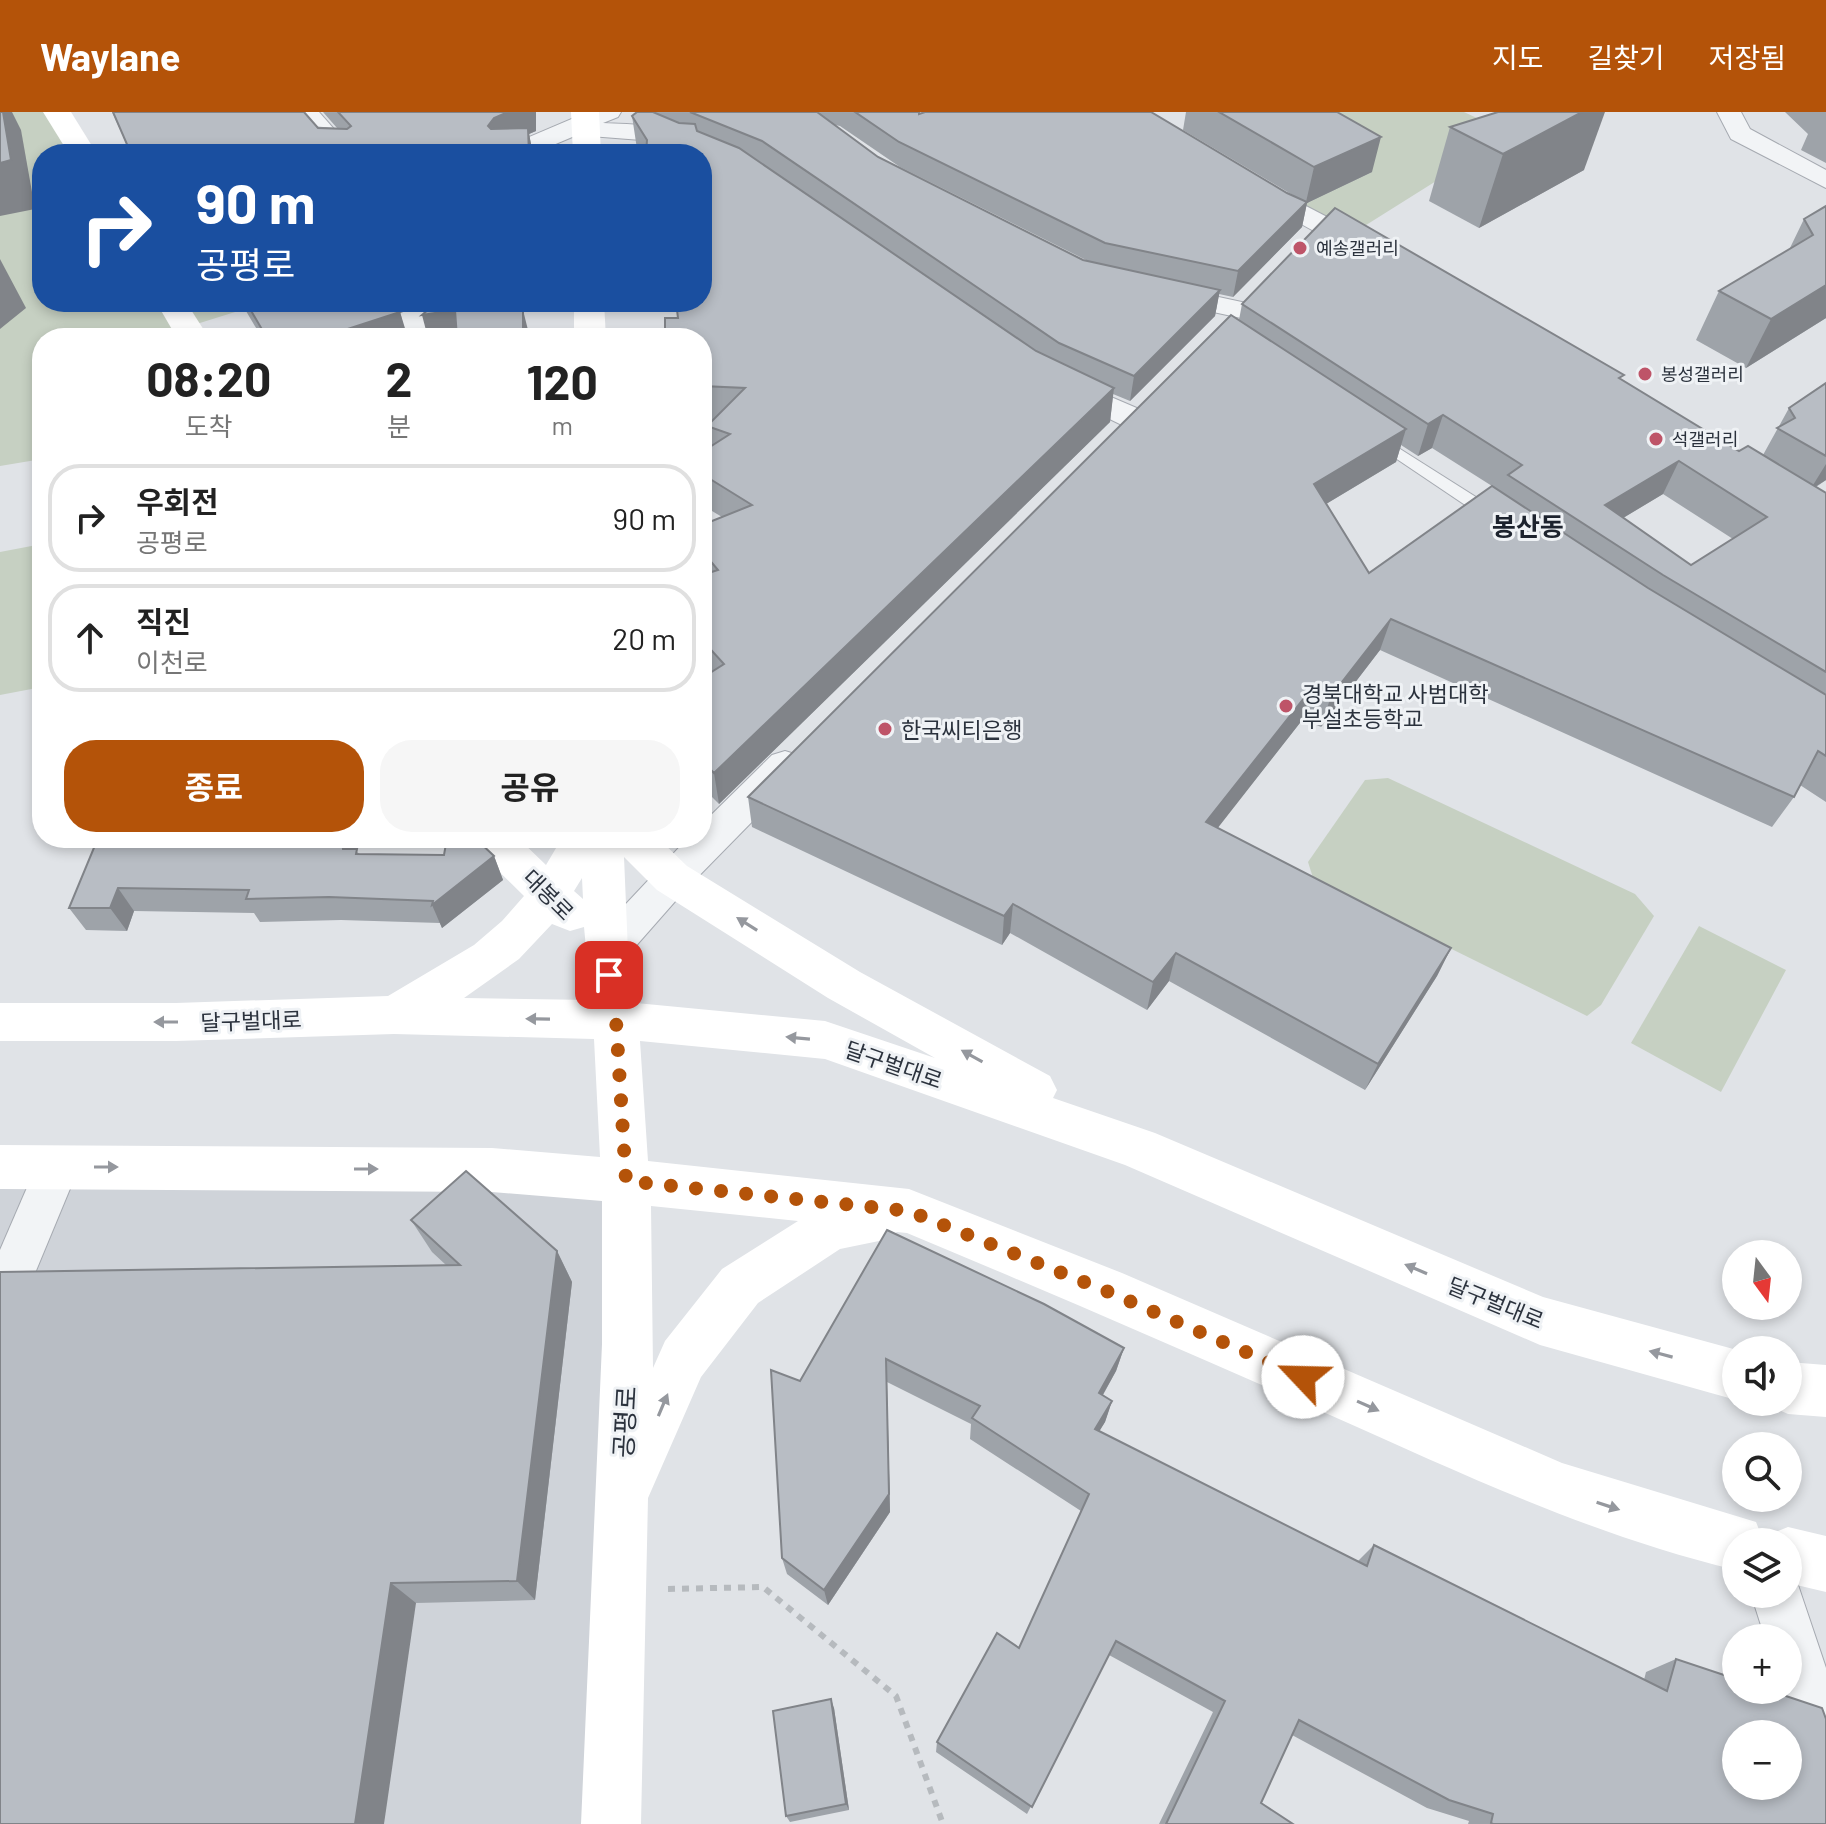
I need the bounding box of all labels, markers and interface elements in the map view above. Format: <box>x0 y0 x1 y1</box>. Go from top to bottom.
text: Waylane <box>40 33 181 79</box>
text: 지도 <box>1492 40 1543 74</box>
text: 길찾기 <box>1587 40 1665 74</box>
text: 저장됨 <box>1709 40 1786 74</box>
text: 90 m <box>196 168 316 235</box>
icon: right <box>64 176 168 280</box>
place label: 예송갤러리 <box>1316 237 1399 259</box>
marker: 예송갤러리 <box>1291 239 1309 257</box>
text: 공평로 <box>196 242 295 285</box>
text: 08:20 <box>146 349 271 407</box>
text: 2 <box>385 349 412 407</box>
text: 120 <box>527 352 598 410</box>
place label: 봉성갤러리 <box>1661 363 1744 385</box>
marker: 봉성갤러리 <box>1636 365 1654 383</box>
text: m <box>551 409 573 440</box>
text: 도착 <box>185 410 233 441</box>
text: 분 <box>387 410 411 441</box>
place label: 석갤러리 <box>1672 428 1738 450</box>
marker: 석갤러리 <box>1647 430 1665 448</box>
text: 우회전 <box>136 483 219 519</box>
icon: right <box>68 496 112 540</box>
text: 90 m <box>613 500 676 536</box>
district label: 봉산동 <box>1492 510 1564 541</box>
text: 공평로 <box>136 526 208 557</box>
text: 직진 <box>136 603 191 639</box>
icon: ahead <box>68 616 112 660</box>
text: 20 m <box>612 620 676 656</box>
text: 이천로 <box>136 646 208 677</box>
place label: 경북대학교 사범대학 부설초등학교 <box>1302 680 1489 731</box>
marker: 경북대학교 사범대학 부설초등학교 <box>1277 697 1295 715</box>
place label: 한국씨티은행 <box>901 716 1022 742</box>
marker: 한국씨티은행 <box>876 720 894 738</box>
button: 종료 <box>64 740 364 832</box>
button: 공유 <box>380 740 680 832</box>
street label: 대봉로 <box>518 863 580 925</box>
one-way arrow <box>736 918 758 932</box>
pin <box>575 941 643 1009</box>
icon: arrive <box>587 953 631 997</box>
street label: 달구벌대로 <box>200 1005 302 1035</box>
one-way arrow <box>525 1013 550 1025</box>
one-way arrow <box>153 1016 178 1028</box>
one-way arrow <box>785 1031 810 1044</box>
street label: 달구벌대로 <box>842 1035 946 1093</box>
one-way arrow <box>960 1049 983 1062</box>
one-way arrow <box>94 1161 119 1173</box>
one-way arrow <box>354 1163 379 1175</box>
north arrow <box>1722 1240 1802 1320</box>
map controls <box>1722 1240 1802 1800</box>
one-way arrow <box>1404 1262 1428 1275</box>
street label: 달구벌대로 <box>1444 1271 1548 1333</box>
position arrow <box>1261 1335 1345 1419</box>
button: sound <box>1722 1336 1802 1416</box>
one-way arrow <box>1648 1347 1672 1360</box>
street label: 공평로 <box>607 1385 641 1459</box>
one-way arrow <box>656 1393 670 1417</box>
one-way arrow <box>1357 1399 1380 1412</box>
button: search <box>1722 1432 1802 1512</box>
one-way arrow <box>1597 1500 1621 1512</box>
button: layers <box>1722 1528 1802 1608</box>
button: + <box>1722 1624 1802 1704</box>
button: − <box>1722 1720 1802 1800</box>

